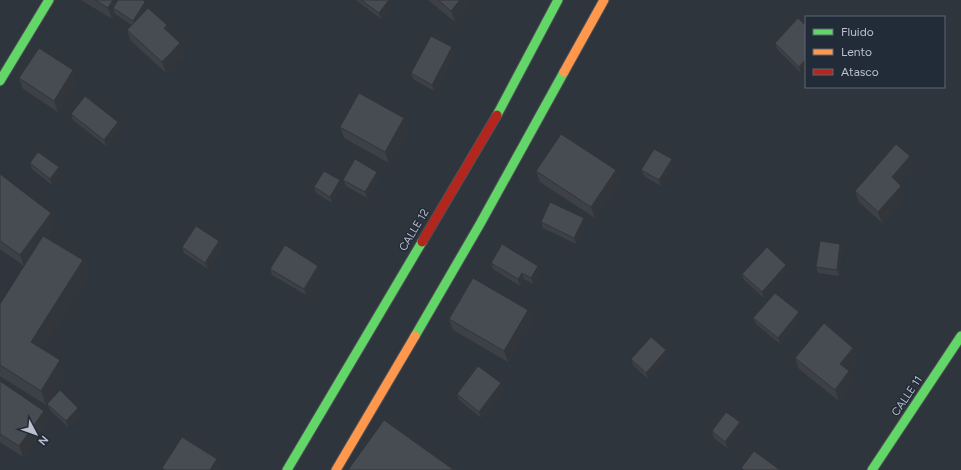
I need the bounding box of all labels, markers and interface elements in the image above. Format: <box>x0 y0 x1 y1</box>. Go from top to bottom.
legend <box>805 16 945 88</box>
text: Fluido <box>841 25 874 39</box>
text: Lento <box>841 45 872 59</box>
text: Atasco <box>841 65 879 79</box>
street label: CALLE 12 <box>396 207 432 253</box>
street label: CALLE 11 <box>889 374 925 418</box>
north arrow <box>16 414 56 454</box>
text: N <box>35 433 51 448</box>

